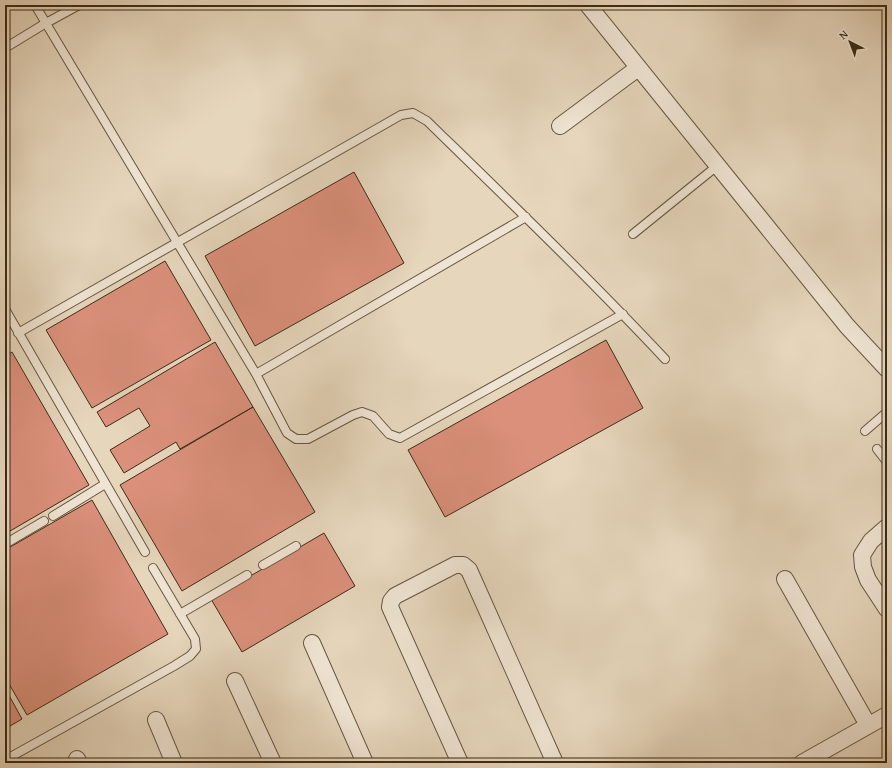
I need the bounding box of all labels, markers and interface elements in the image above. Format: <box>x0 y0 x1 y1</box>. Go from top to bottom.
north arrow <box>830 22 870 62</box>
text: N <box>835 26 852 43</box>

